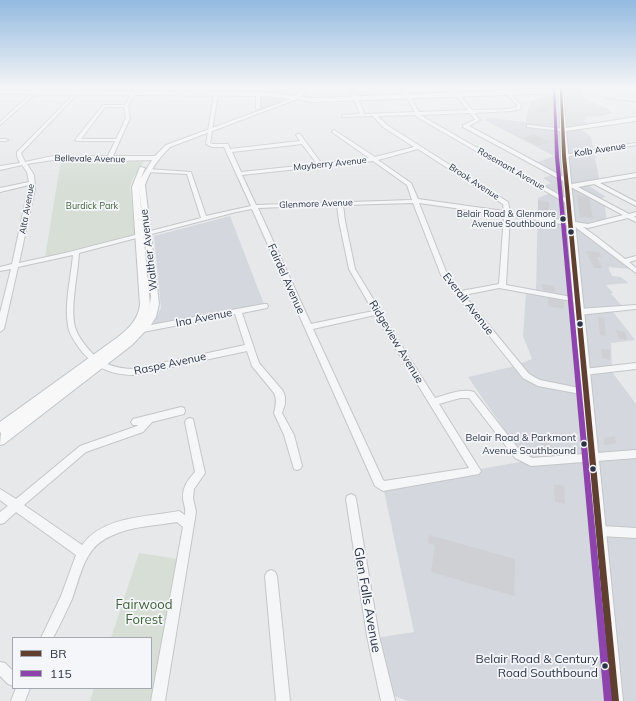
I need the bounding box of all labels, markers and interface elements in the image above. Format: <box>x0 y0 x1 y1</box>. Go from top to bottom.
street label: Kolb Avenue <box>573 141 627 159</box>
street label: Rosemont Avenue <box>475 145 547 193</box>
street label: Bellevale Avenue <box>54 153 126 165</box>
street label: Mayberry Avenue <box>293 155 367 173</box>
street label: Brook Avenue <box>447 162 501 202</box>
street label: Alta Avenue <box>17 183 37 235</box>
street label: Glenmore Avenue <box>279 197 353 211</box>
park label: Burdick Park <box>66 201 118 211</box>
street label: Walther Avenue <box>137 208 161 292</box>
place label: Belair Road & Glenmore Avenue Southbound <box>457 209 556 230</box>
marker: Belair Road & Glenmore Avenue Southbound <box>558 214 568 224</box>
unlabelled marker <box>566 227 576 237</box>
street label: Fairdel Avenue <box>265 242 307 316</box>
street label: Everall Avenue <box>440 270 496 338</box>
street label: Ridgeview Avenue <box>366 298 426 386</box>
street label: Ina Avenue <box>175 306 233 330</box>
unlabelled marker <box>575 319 585 329</box>
street label: Raspe Avenue <box>133 350 207 378</box>
place label: Belair Road & Parkmont Avenue Southbound <box>465 432 576 456</box>
marker: Belair Road & Parkmont Avenue Southbound <box>579 439 589 449</box>
unlabelled marker <box>588 464 598 474</box>
street label: Glen Falls Avenue <box>350 546 384 654</box>
park label: Fairwood Forest <box>116 597 172 628</box>
legend <box>12 637 152 689</box>
text: BR <box>50 646 66 661</box>
place label: Belair Road & Century Road Southbound <box>476 652 598 680</box>
marker: Belair Road & Century Road Southbound <box>600 661 610 671</box>
text: 115 <box>50 666 72 681</box>

